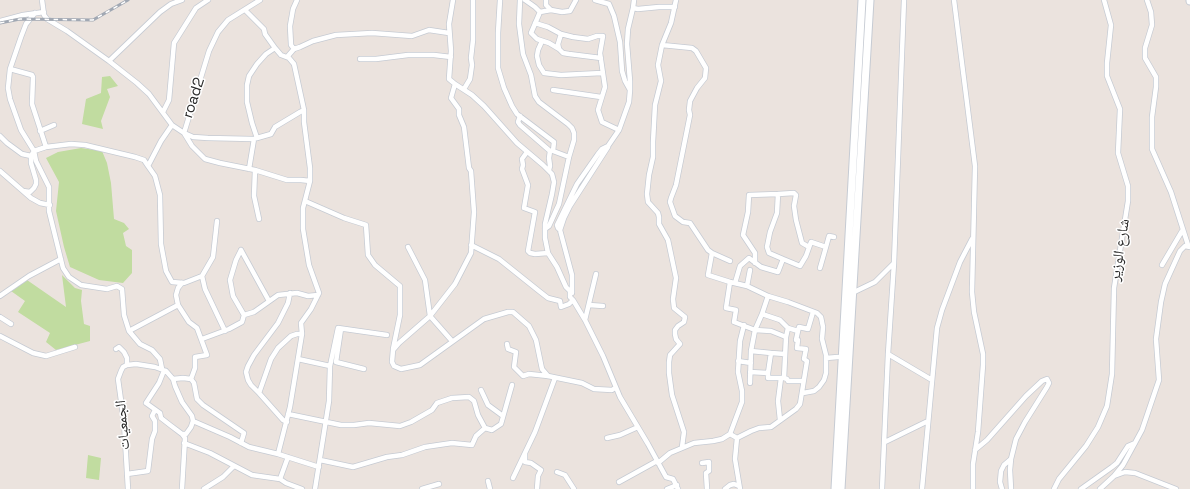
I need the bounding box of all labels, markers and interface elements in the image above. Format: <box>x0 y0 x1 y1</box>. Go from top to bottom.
street label: road2 <box>179 75 209 121</box>
street label: شارع الوزير <box>1106 217 1134 283</box>
street label: الجمعيات <box>112 399 134 451</box>

